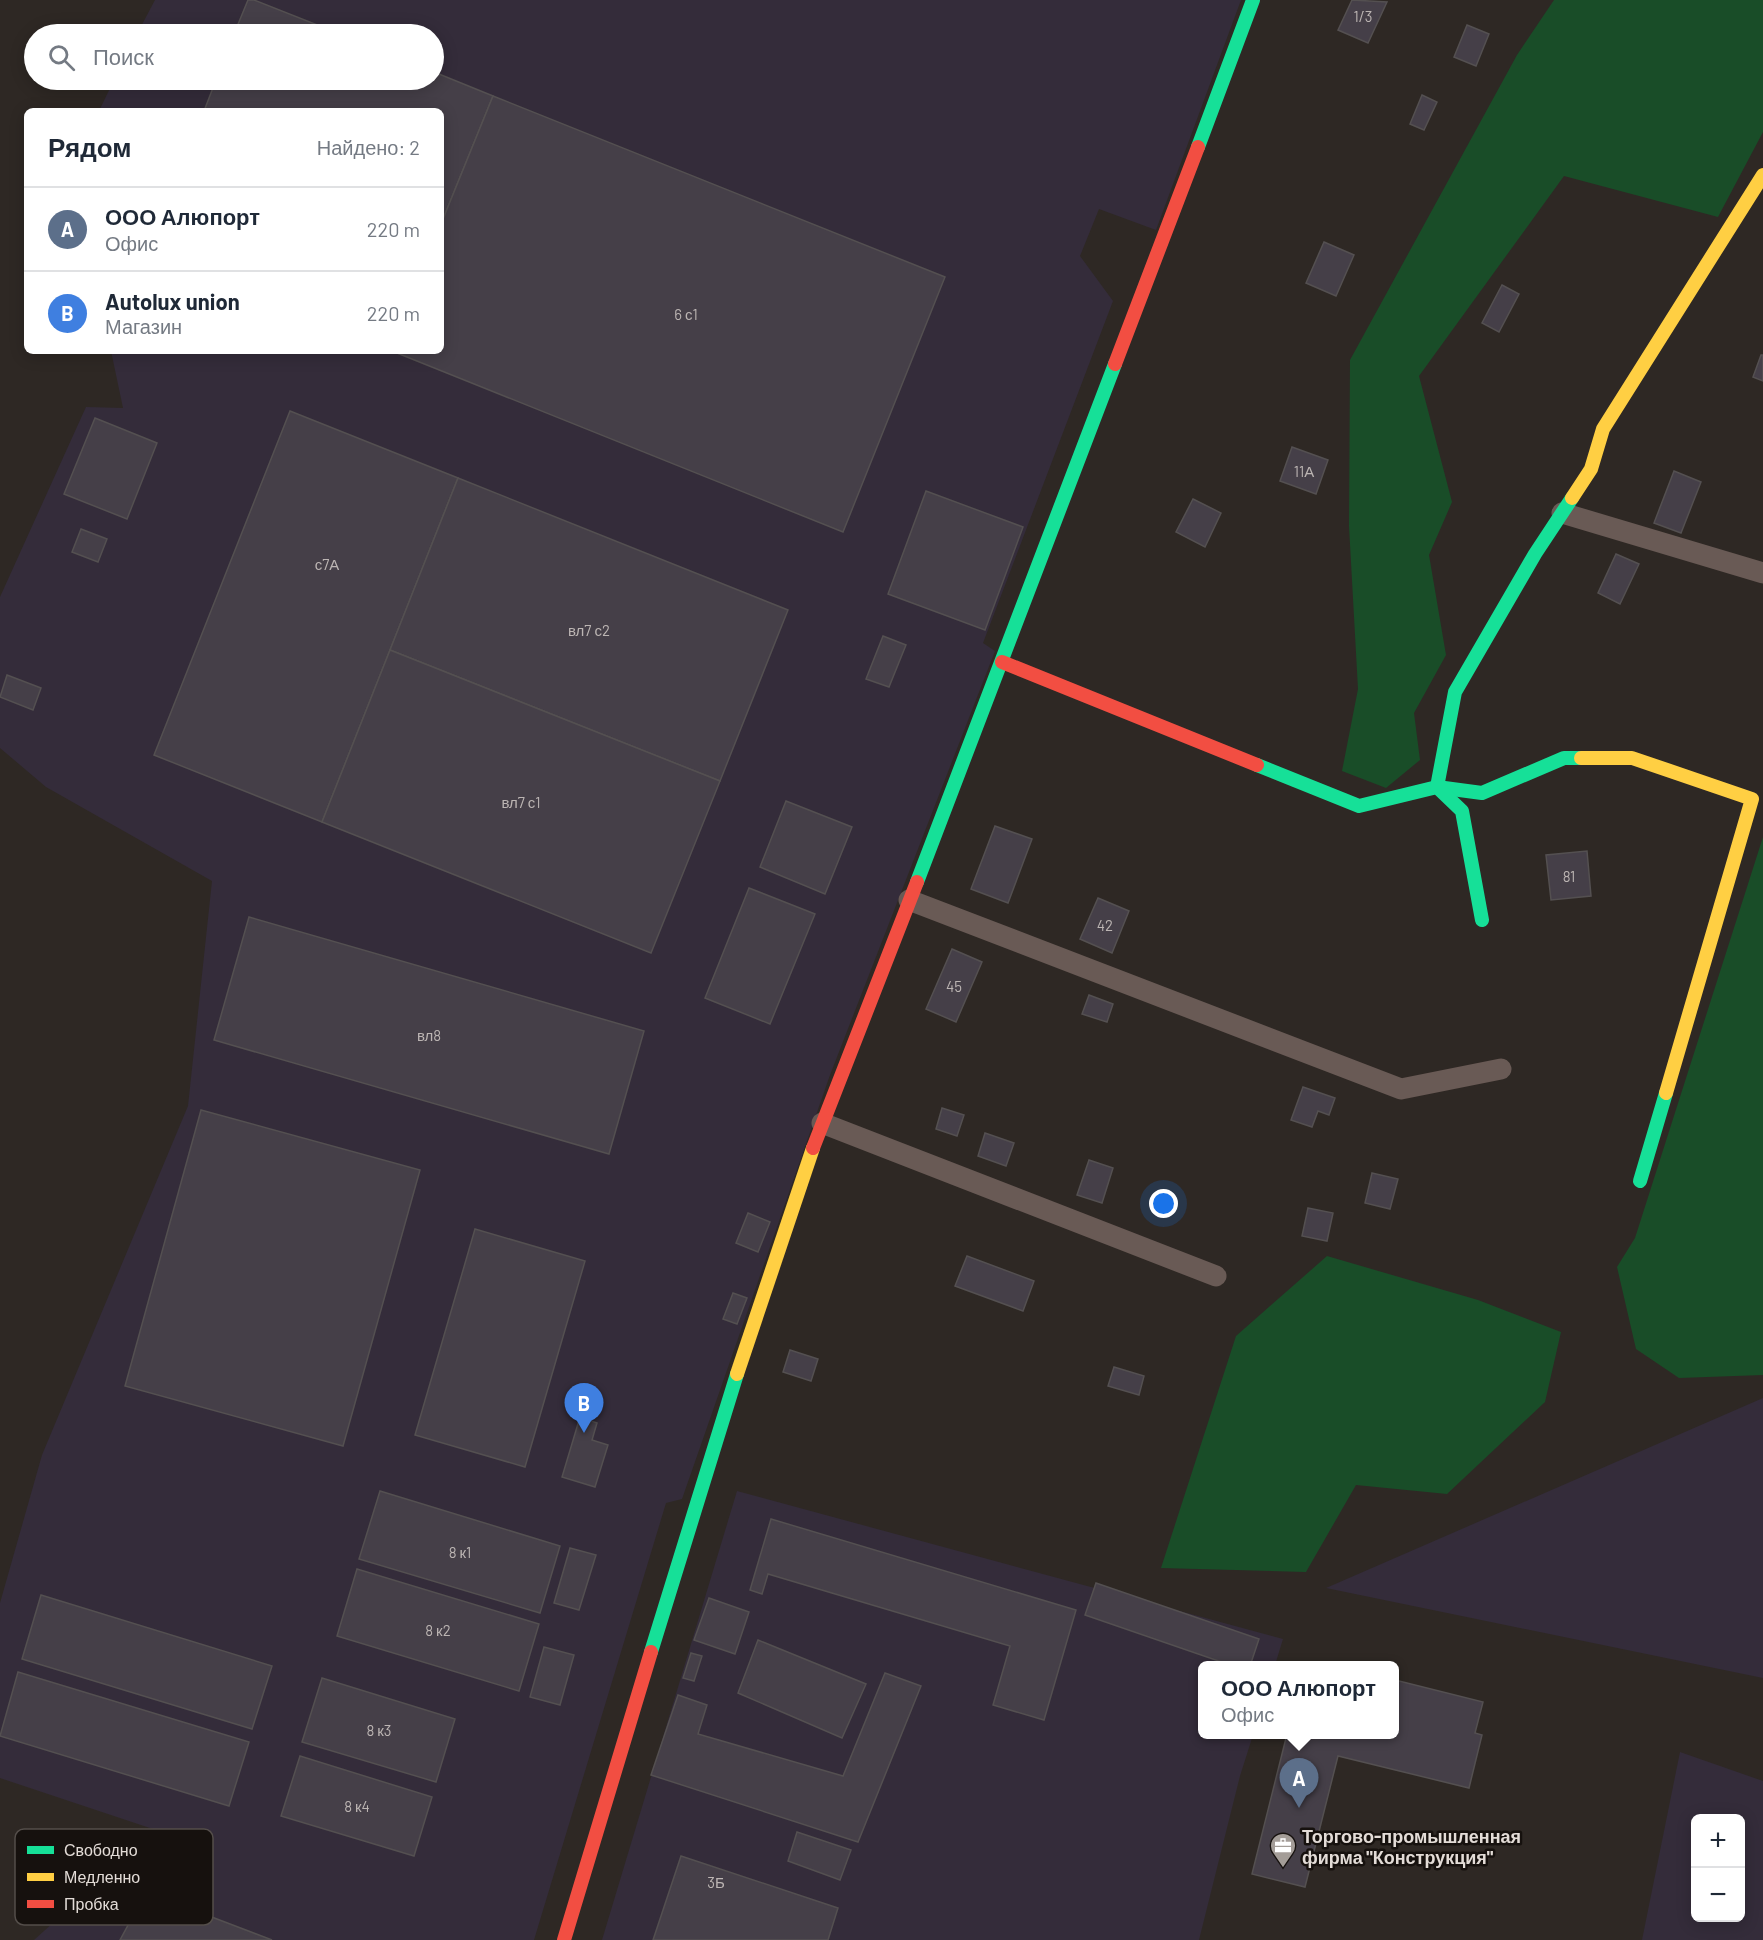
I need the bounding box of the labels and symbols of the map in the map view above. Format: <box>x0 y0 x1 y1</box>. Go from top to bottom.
house number: 1/3 <box>1354 7 1372 25</box>
house number: 6 с1 <box>674 305 698 323</box>
house number: 11А <box>1294 462 1314 480</box>
house number: с7А <box>315 555 339 573</box>
house number: вл7 с2 <box>568 621 610 639</box>
house number: вл7 с1 <box>501 793 541 811</box>
house number: 81 <box>1563 867 1575 885</box>
house number: 42 <box>1097 916 1113 934</box>
house number: 45 <box>946 977 962 995</box>
house number: вл8 <box>417 1026 441 1044</box>
your location <box>1149 1189 1178 1218</box>
pin: B <box>564 1384 604 1433</box>
house number: 8 к1 <box>449 1543 471 1561</box>
house number: 8 к2 <box>425 1621 451 1639</box>
house number: 8 к3 <box>366 1721 392 1739</box>
pin: A <box>1280 1758 1318 1808</box>
house number: 8 к4 <box>344 1797 370 1815</box>
place label: Торгово-промышленная фирма "Конструкция" <box>1302 1825 1521 1868</box>
legend <box>15 1829 213 1925</box>
office icon: Торгово-промышленная фирма "Конструкция" <box>1268 1831 1298 1869</box>
text: Свободно <box>64 1840 138 1859</box>
text: Медленно <box>64 1867 140 1886</box>
house number: 3Б <box>707 1873 725 1891</box>
text: Пробка <box>64 1894 119 1913</box>

